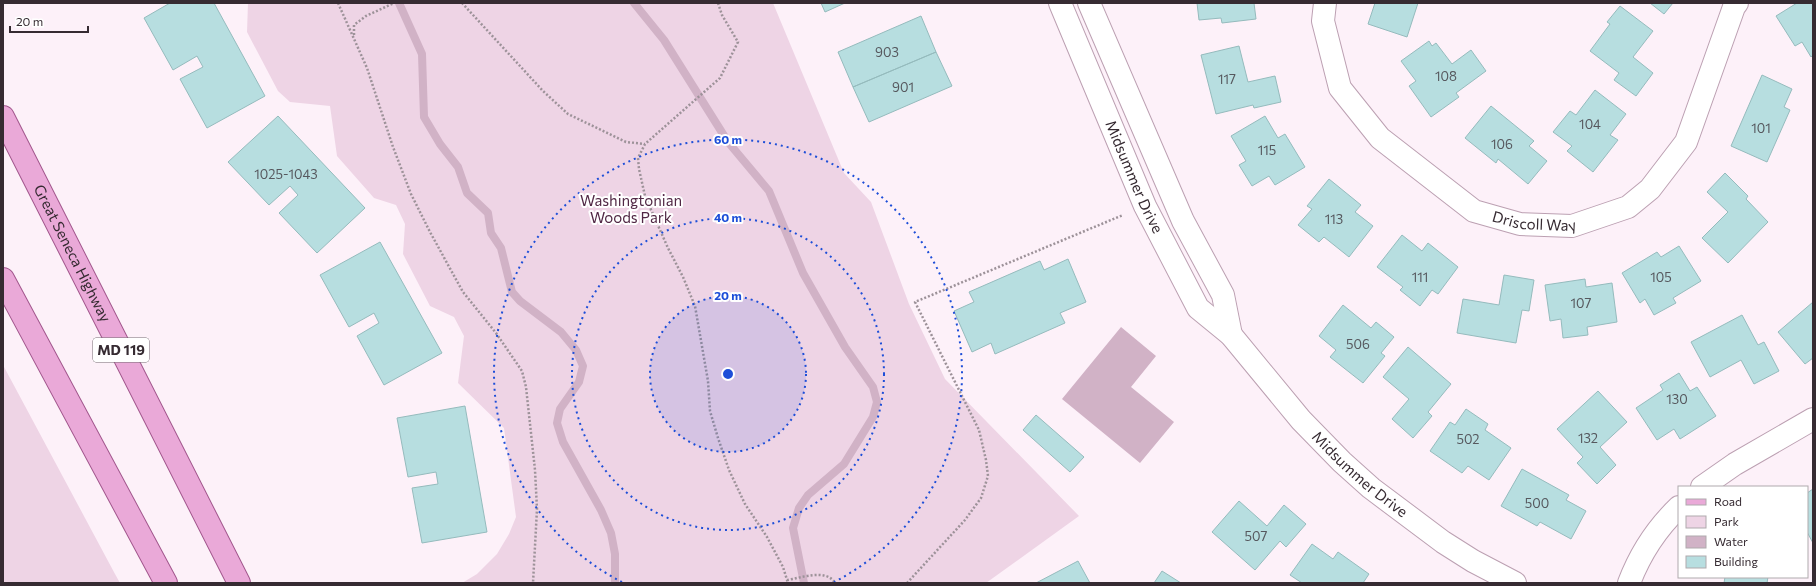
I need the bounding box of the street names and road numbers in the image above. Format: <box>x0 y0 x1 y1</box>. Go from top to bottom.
street label: Midsummer Drive <box>1102 117 1168 236</box>
street label: Great Seneca Highway <box>31 181 115 325</box>
street label: Driscoll Way <box>1491 207 1579 235</box>
road number: MD 119 <box>93 338 149 362</box>
street label: Midsummer Drive <box>1309 427 1412 520</box>

